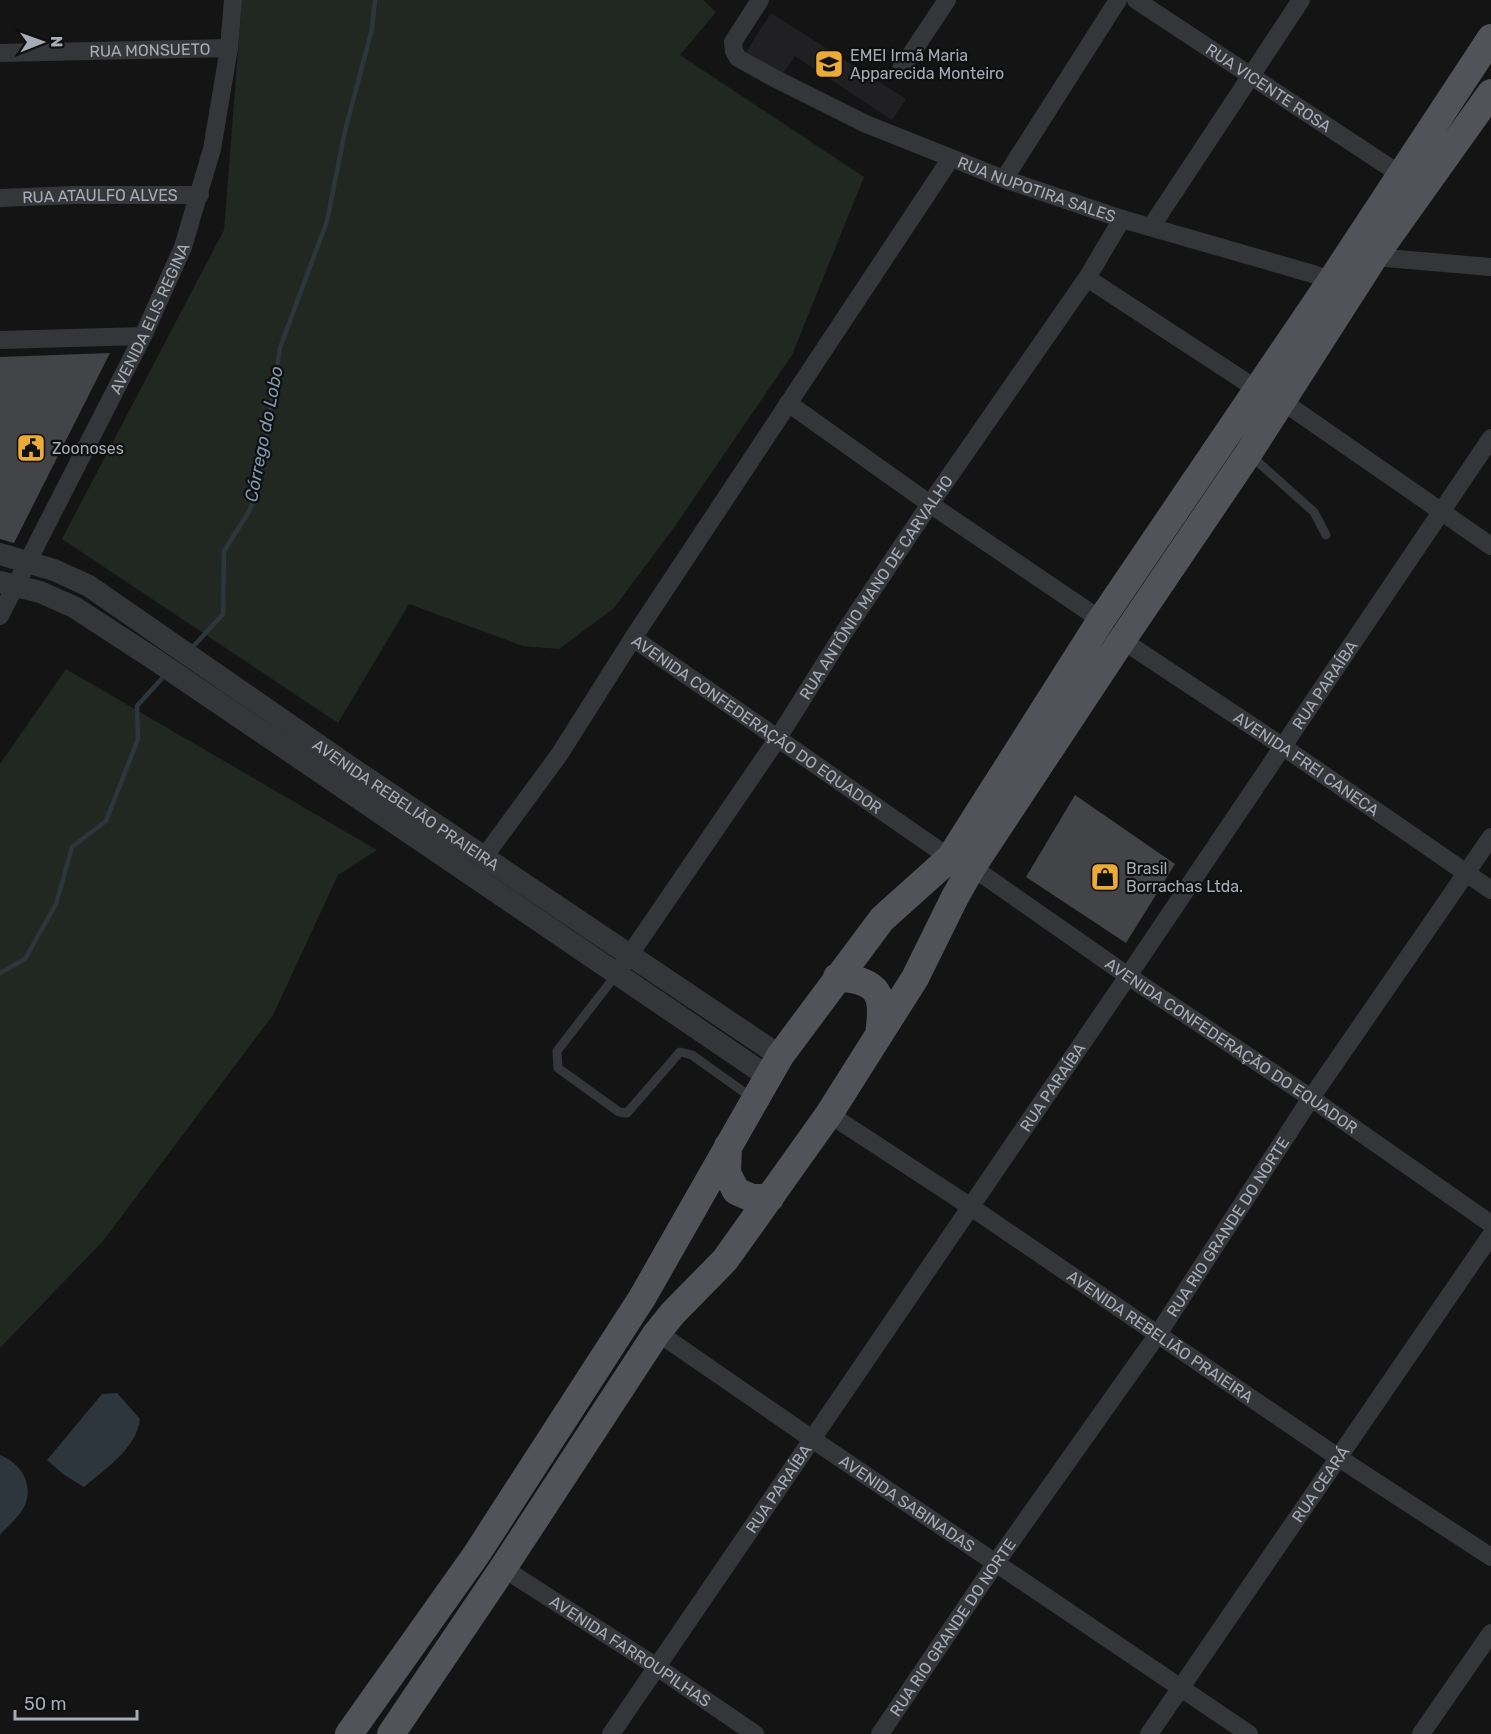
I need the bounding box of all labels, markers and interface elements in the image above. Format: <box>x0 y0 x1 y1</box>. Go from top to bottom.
north arrow <box>12 12 72 72</box>
text: N <box>47 36 66 48</box>
street label: RUA MONSUETO <box>89 39 211 61</box>
street label: RUA VICENTE ROSA <box>1202 40 1335 136</box>
place label: EMEI Irmã Maria Apparecida Monteiro <box>850 46 1004 83</box>
school or university icon: EMEI Irmã Maria Apparecida Monteiro <box>813 48 845 80</box>
street label: RUA NUPOTIRA SALES <box>955 153 1118 226</box>
street label: RUA ATAULFO ALVES <box>22 186 178 207</box>
street label: AVENIDA ELIS REGINA <box>106 240 194 397</box>
water label: Córrego do Lobo <box>240 364 288 504</box>
public building icon: Zoonoses <box>15 432 47 464</box>
place label: Zoonoses <box>52 439 124 458</box>
street label: RUA ANTÔNIO MANO DE CARVALHO <box>796 472 957 703</box>
street label: AVENIDA CONFEDERAÇÃO DO EQUADOR <box>628 631 886 818</box>
street label: RUA PARAÍBA <box>1288 637 1362 733</box>
street label: AVENIDA FREI CANECA <box>1230 708 1383 820</box>
street label: AVENIDA REBELIÃO PRAIEIRA <box>309 735 503 875</box>
place label: Brasil Borrachas Ltda. <box>1126 859 1243 896</box>
shop icon: Brasil Borrachas Ltda. <box>1089 861 1121 893</box>
street label: AVENIDA CONFEDERAÇÃO DO EQUADOR <box>1101 954 1361 1138</box>
street label: RUA PARAÍBA <box>1016 1039 1090 1135</box>
street label: RUA RIO GRANDE DO NORTE <box>1163 1134 1293 1320</box>
street label: AVENIDA REBELIÃO PRAIEIRA <box>1063 1266 1257 1407</box>
street label: RUA PARAÍBA <box>742 1441 816 1537</box>
street label: RUA CEARÁ <box>1288 1442 1354 1526</box>
street label: AVENIDA SABINADAS <box>835 1451 978 1556</box>
street label: RUA RIO GRANDE DO NORTE <box>886 1535 1020 1720</box>
street label: AVENIDA FARROUPILHAS <box>546 1592 714 1711</box>
scale bar <box>15 1683 136 1721</box>
text: 50 m <box>24 1693 67 1715</box>

